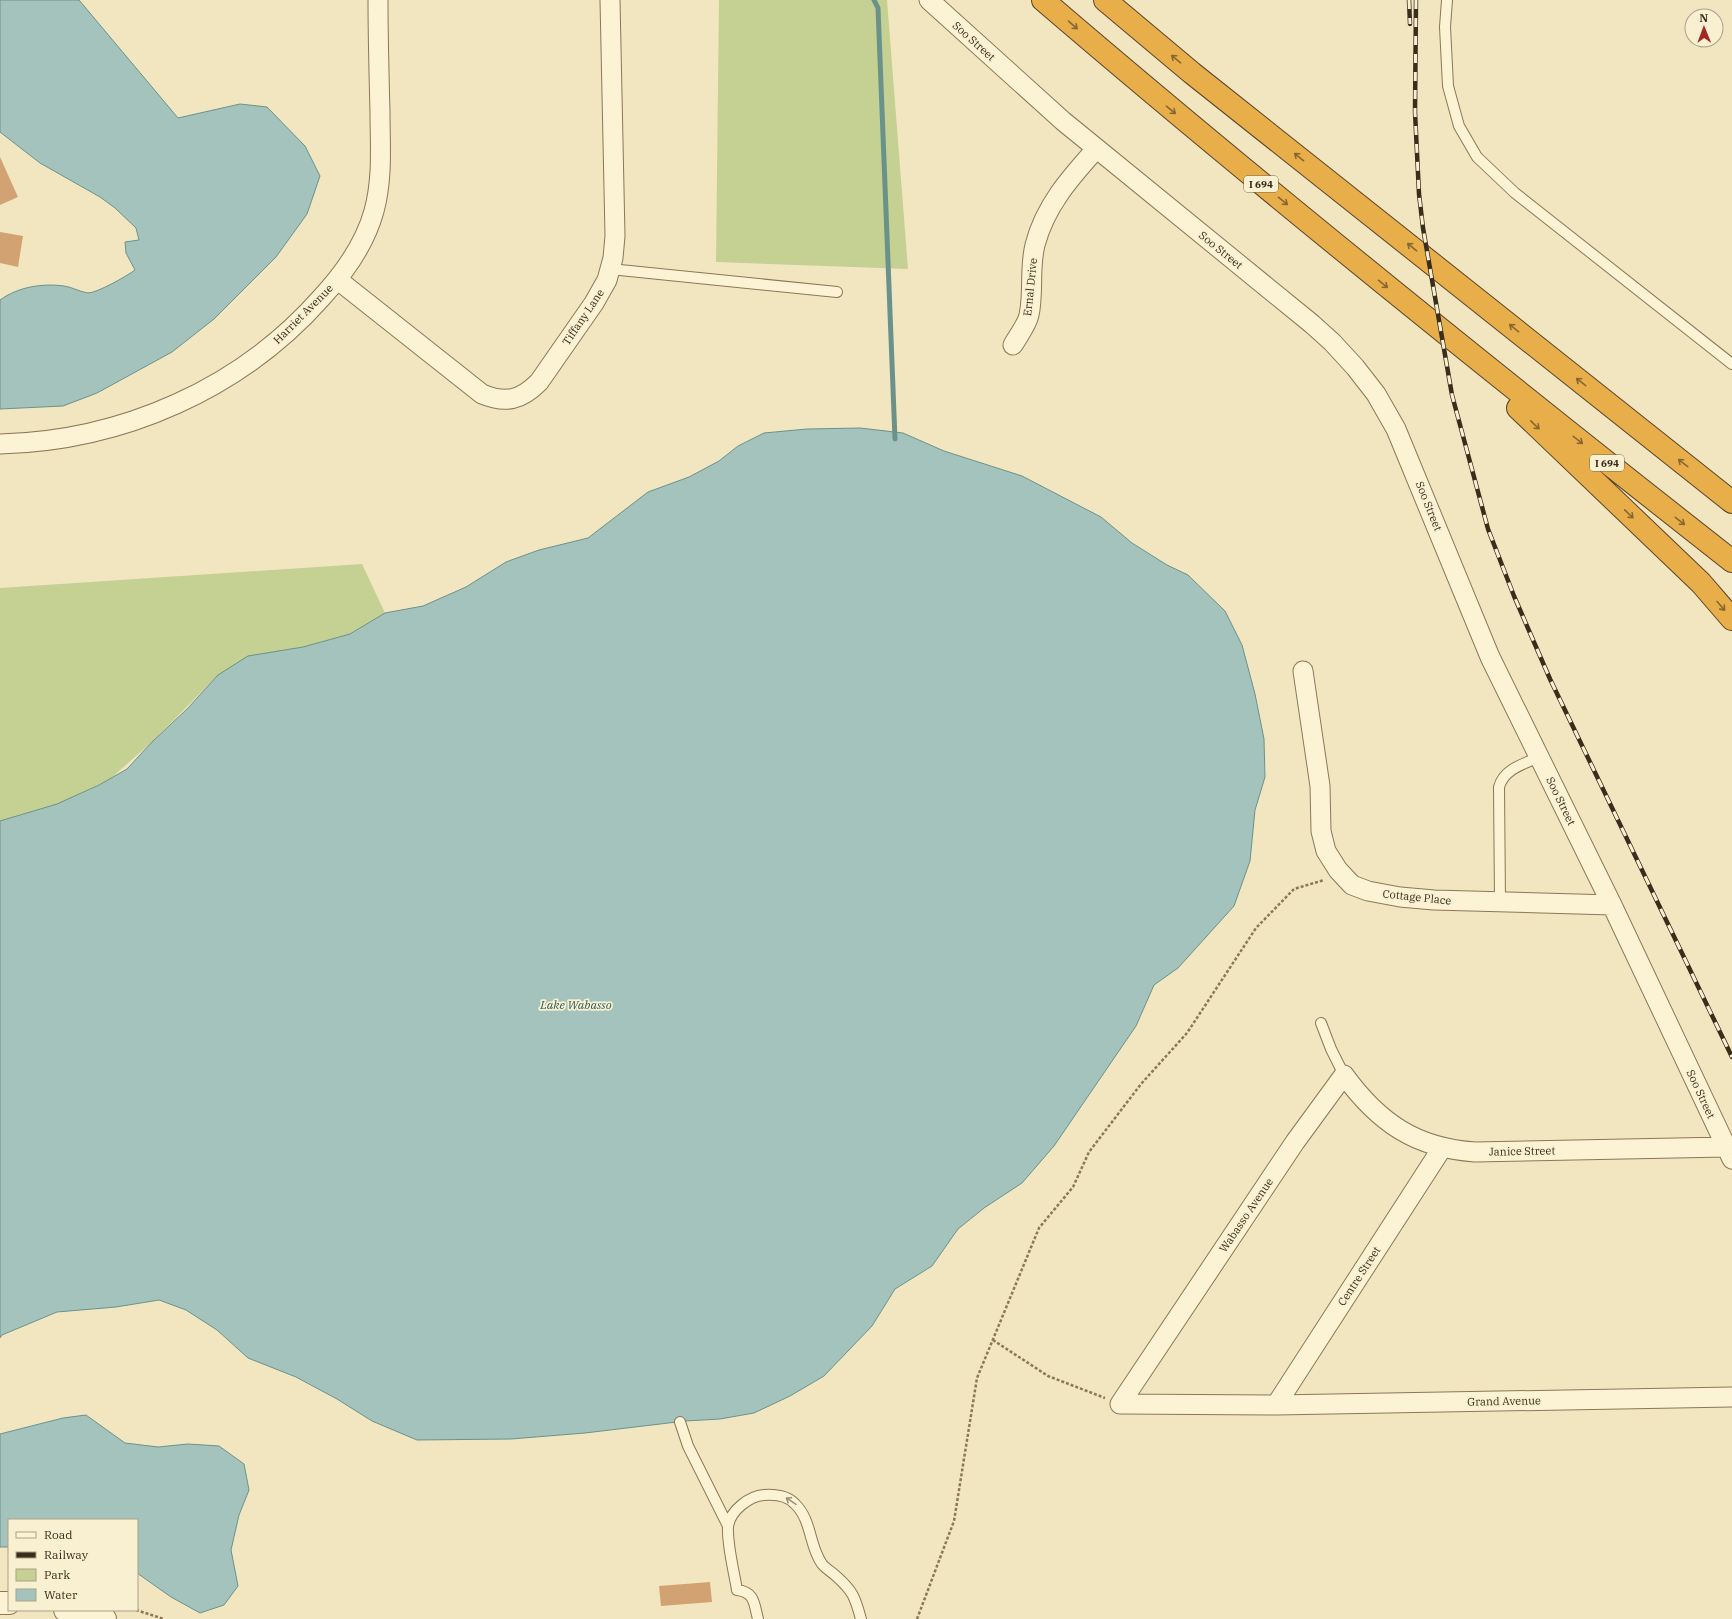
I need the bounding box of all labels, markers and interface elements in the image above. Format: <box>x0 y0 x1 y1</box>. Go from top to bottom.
north arrow <box>1684 8 1724 48</box>
text: N <box>1699 11 1709 25</box>
street label: Soo Street <box>950 18 998 64</box>
one-way arrow <box>1067 21 1078 30</box>
one-way arrow <box>1170 55 1181 64</box>
one-way arrow <box>1166 105 1177 114</box>
one-way arrow <box>1294 153 1305 162</box>
road number: I 694 <box>1244 176 1278 192</box>
one-way arrow <box>1277 197 1288 206</box>
street label: Soo Street <box>1196 228 1246 272</box>
one-way arrow <box>1407 243 1417 252</box>
street label: Ernal Drive <box>1020 257 1040 317</box>
one-way arrow <box>1378 279 1389 288</box>
street label: Harriet Avenue <box>270 281 336 347</box>
street label: Tiffany Lane <box>559 286 607 348</box>
one-way arrow <box>1508 324 1519 332</box>
one-way arrow <box>1576 378 1587 386</box>
one-way arrow <box>1530 420 1540 430</box>
one-way arrow <box>1573 436 1584 444</box>
road number: I 694 <box>1590 455 1624 471</box>
one-way arrow <box>1678 458 1689 467</box>
street label: Soo Street <box>1413 479 1445 533</box>
one-way arrow <box>1624 510 1634 519</box>
one-way arrow <box>1675 516 1686 525</box>
one-way arrow <box>1717 601 1726 611</box>
street label: Soo Street <box>1543 774 1579 828</box>
street label: Cottage Place <box>1382 886 1452 908</box>
water label: Lake Wabasso <box>539 997 612 1012</box>
street label: Soo Street <box>1684 1067 1718 1121</box>
street label: Janice Street <box>1489 1143 1555 1159</box>
street label: Wabasso Avenue <box>1216 1175 1276 1255</box>
street label: Centre Street <box>1335 1244 1383 1308</box>
street label: Grand Avenue <box>1467 1393 1541 1409</box>
one-way arrow <box>785 1497 796 1505</box>
legend <box>8 1519 138 1611</box>
text: Road <box>44 1527 73 1542</box>
text: Railway <box>44 1547 89 1562</box>
text: Park <box>44 1567 70 1582</box>
text: Water <box>44 1587 78 1602</box>

